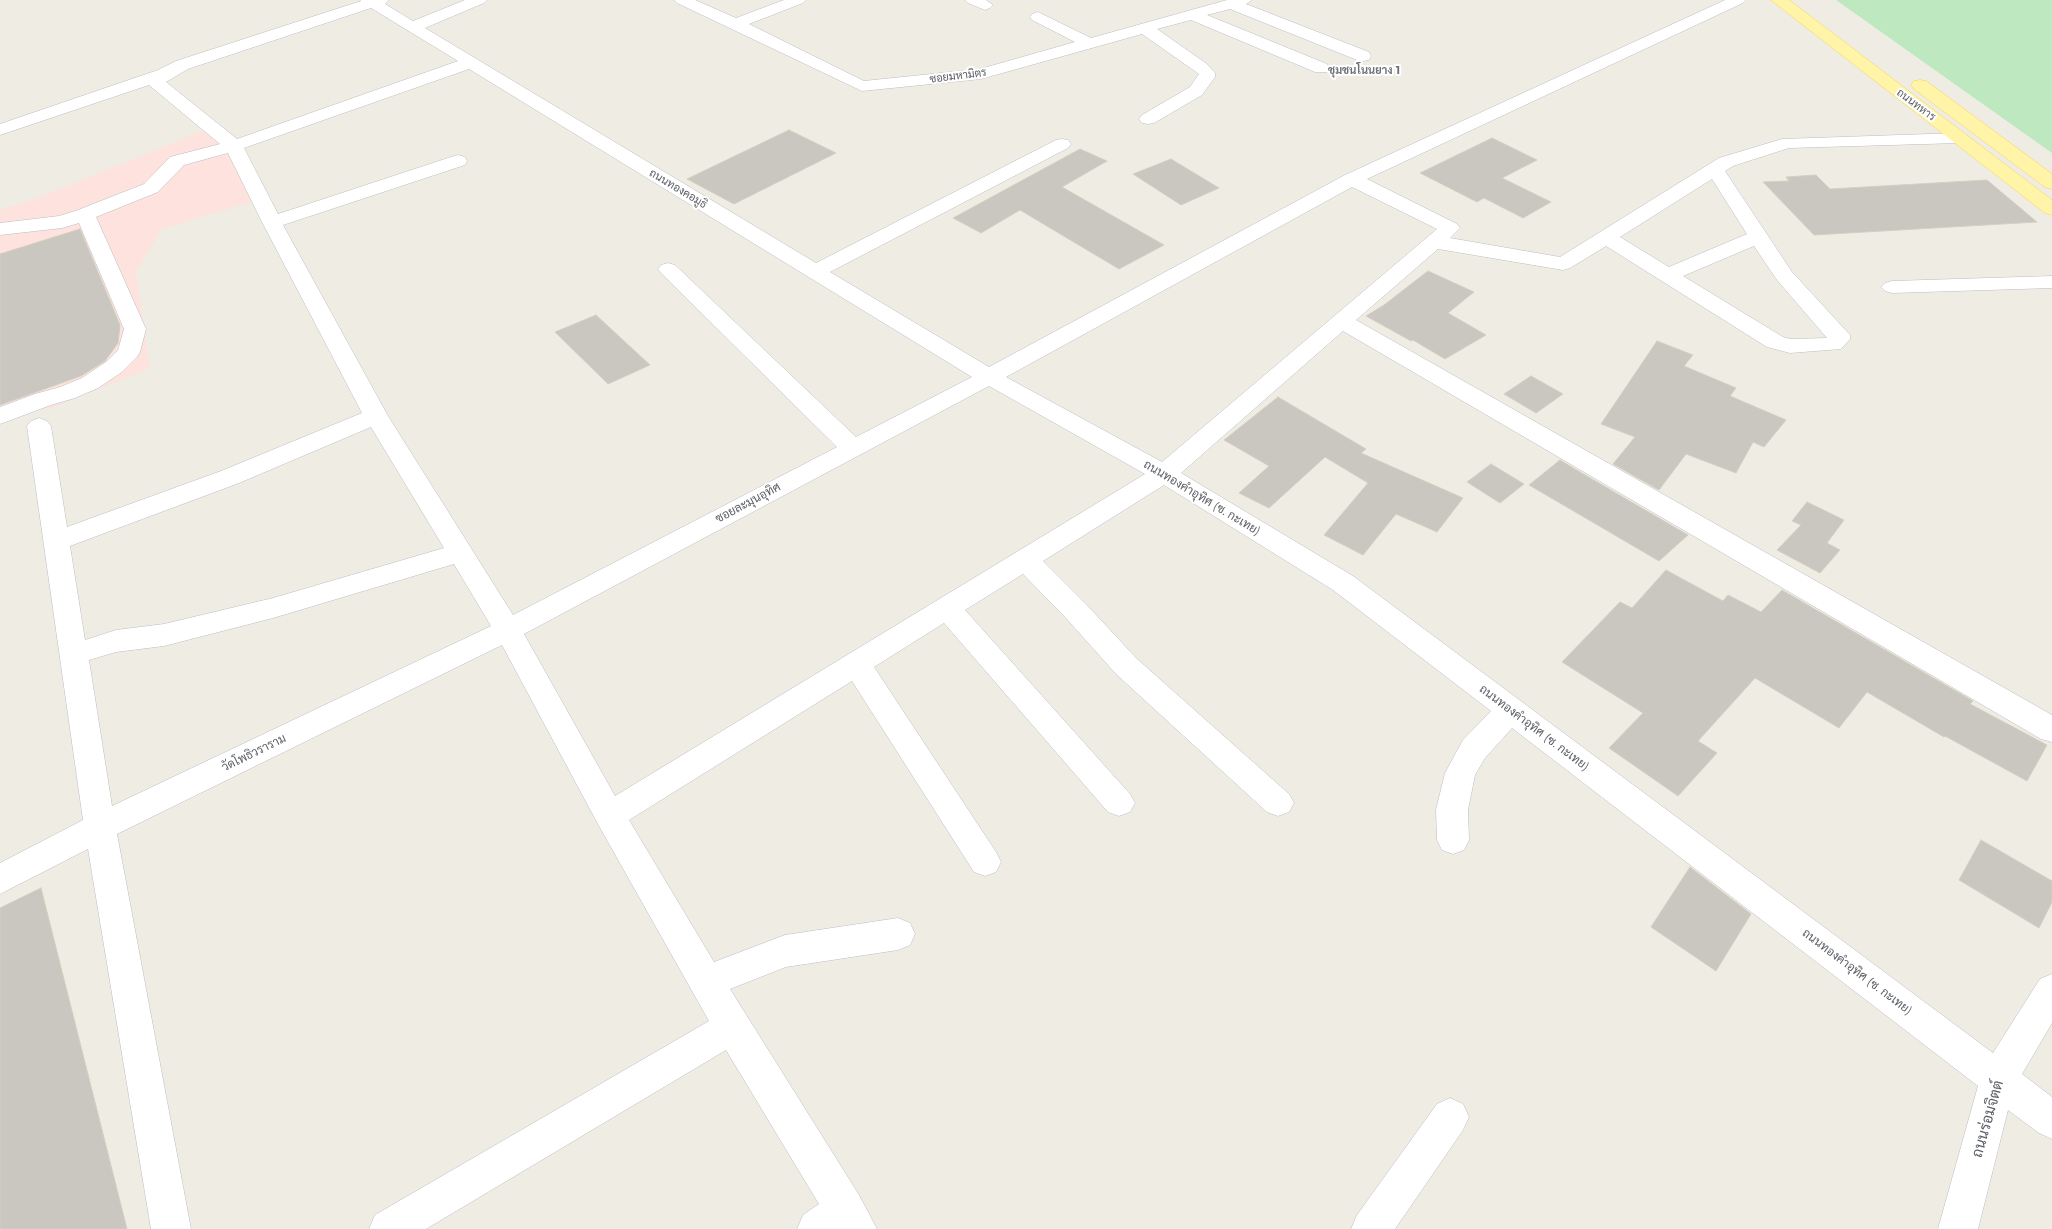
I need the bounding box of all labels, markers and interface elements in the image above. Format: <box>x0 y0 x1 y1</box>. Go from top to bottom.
district label: ชุมชนโนนยาง 1 <box>1328 64 1400 78</box>
street label: ซอยมหามิตร <box>929 66 987 86</box>
street label: ถนนทหาร <box>1894 86 1938 124</box>
street label: ถนนทองคอมูธิ <box>647 167 709 211</box>
street label: ถนนทองคำอุทิศ (ซ. กะเทย) <box>1141 457 1263 539</box>
street label: ซอยละมุนอุทิศ <box>713 480 783 526</box>
street label: ถนนทองคำอุทิศ (ซ. กะเทย) <box>1476 682 1592 774</box>
street label: วัดโพธิวราราม <box>220 731 288 775</box>
street label: ถนนทองคำอุทิศ (ซ. กะเทย) <box>1799 926 1915 1018</box>
street label: ถนนร่อมจิตต์ <box>1968 1078 2008 1160</box>

